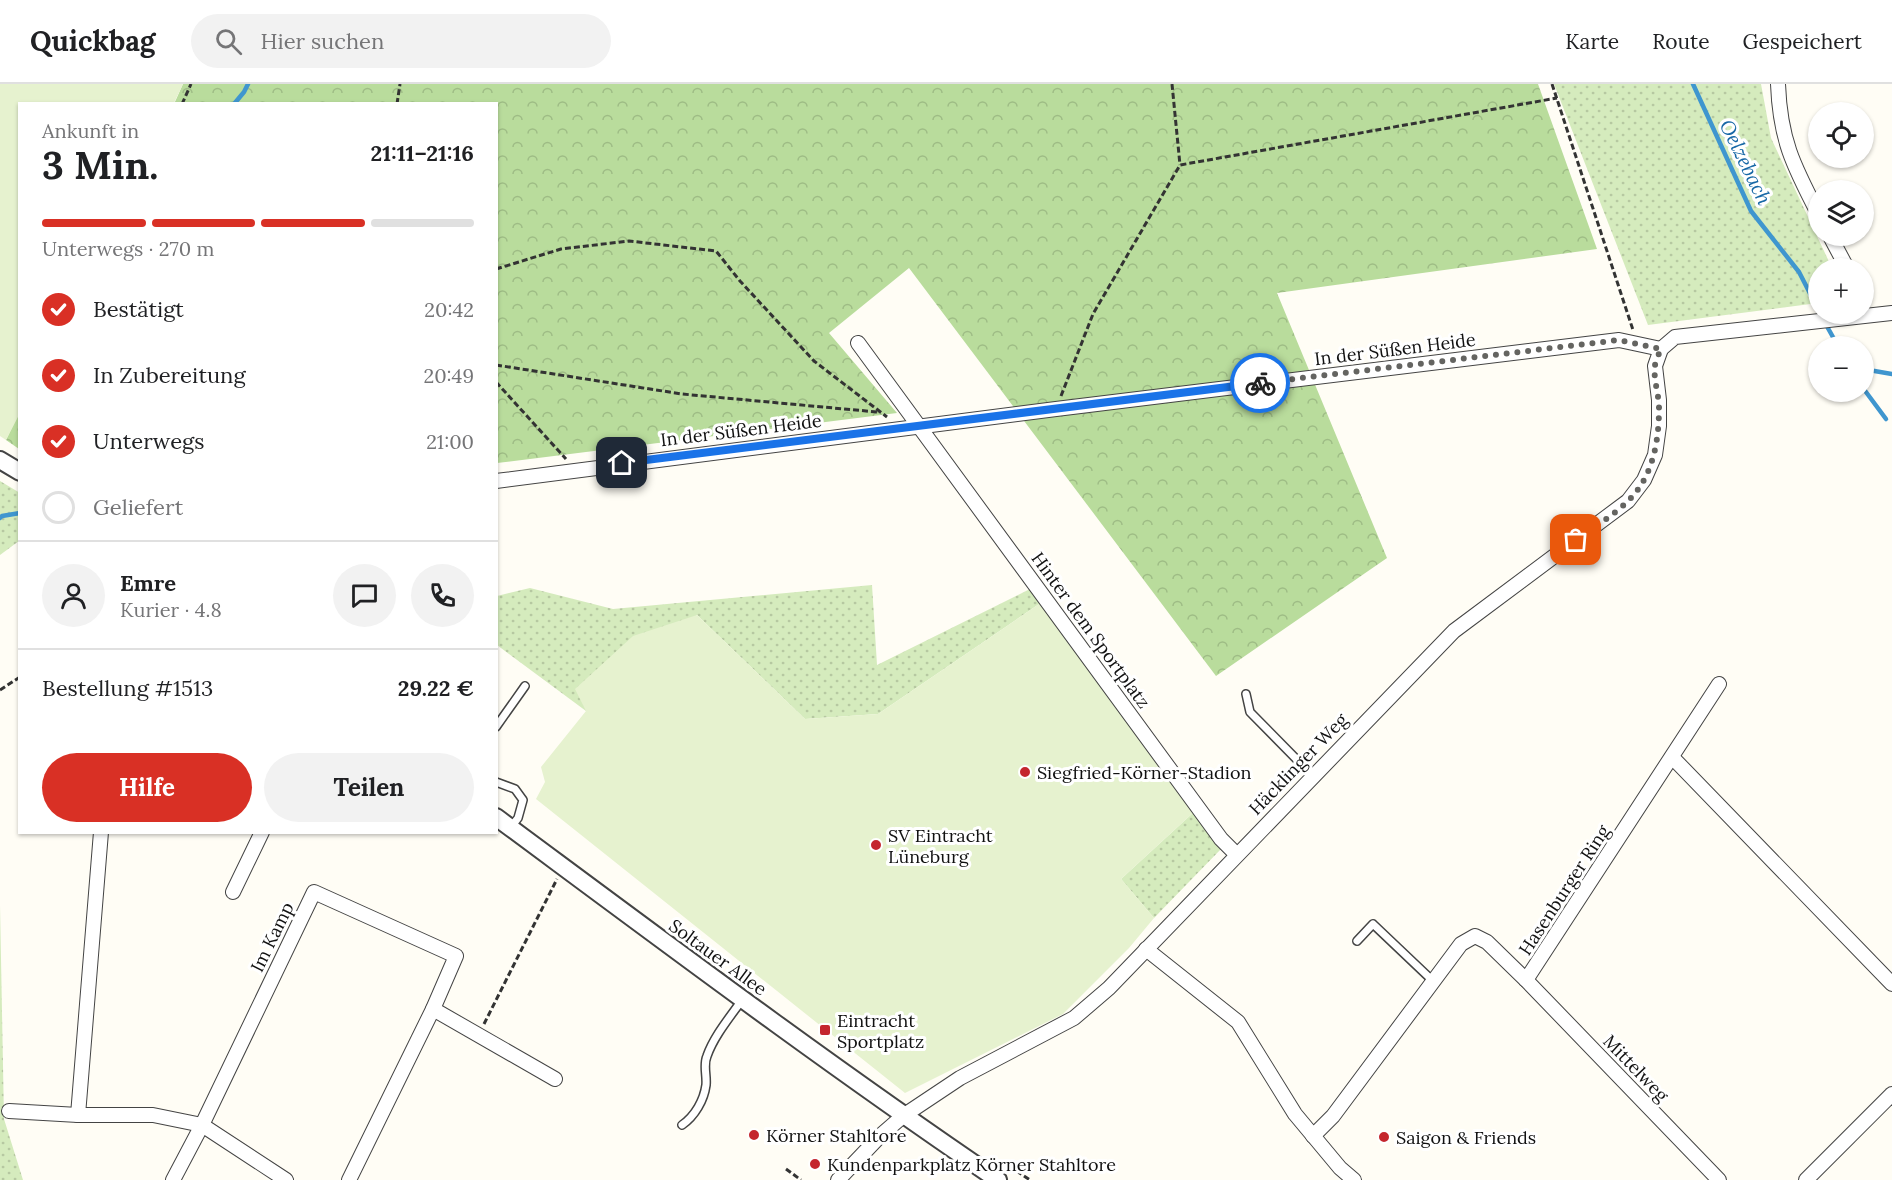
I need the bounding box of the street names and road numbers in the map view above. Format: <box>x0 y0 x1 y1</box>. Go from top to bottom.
street label: In der Süßen Heide <box>1313 328 1477 370</box>
street label: In der Süßen Heide <box>659 409 823 451</box>
street label: Hinter dem Sportplatz <box>1027 547 1155 713</box>
street label: Häcklinger Weg <box>1244 708 1353 820</box>
street label: Hasenburger Ring <box>1513 820 1615 959</box>
street label: Im Kamp <box>245 898 299 976</box>
street label: Soltauer Allee <box>665 914 772 1000</box>
street label: Mittelweg <box>1598 1030 1674 1107</box>

